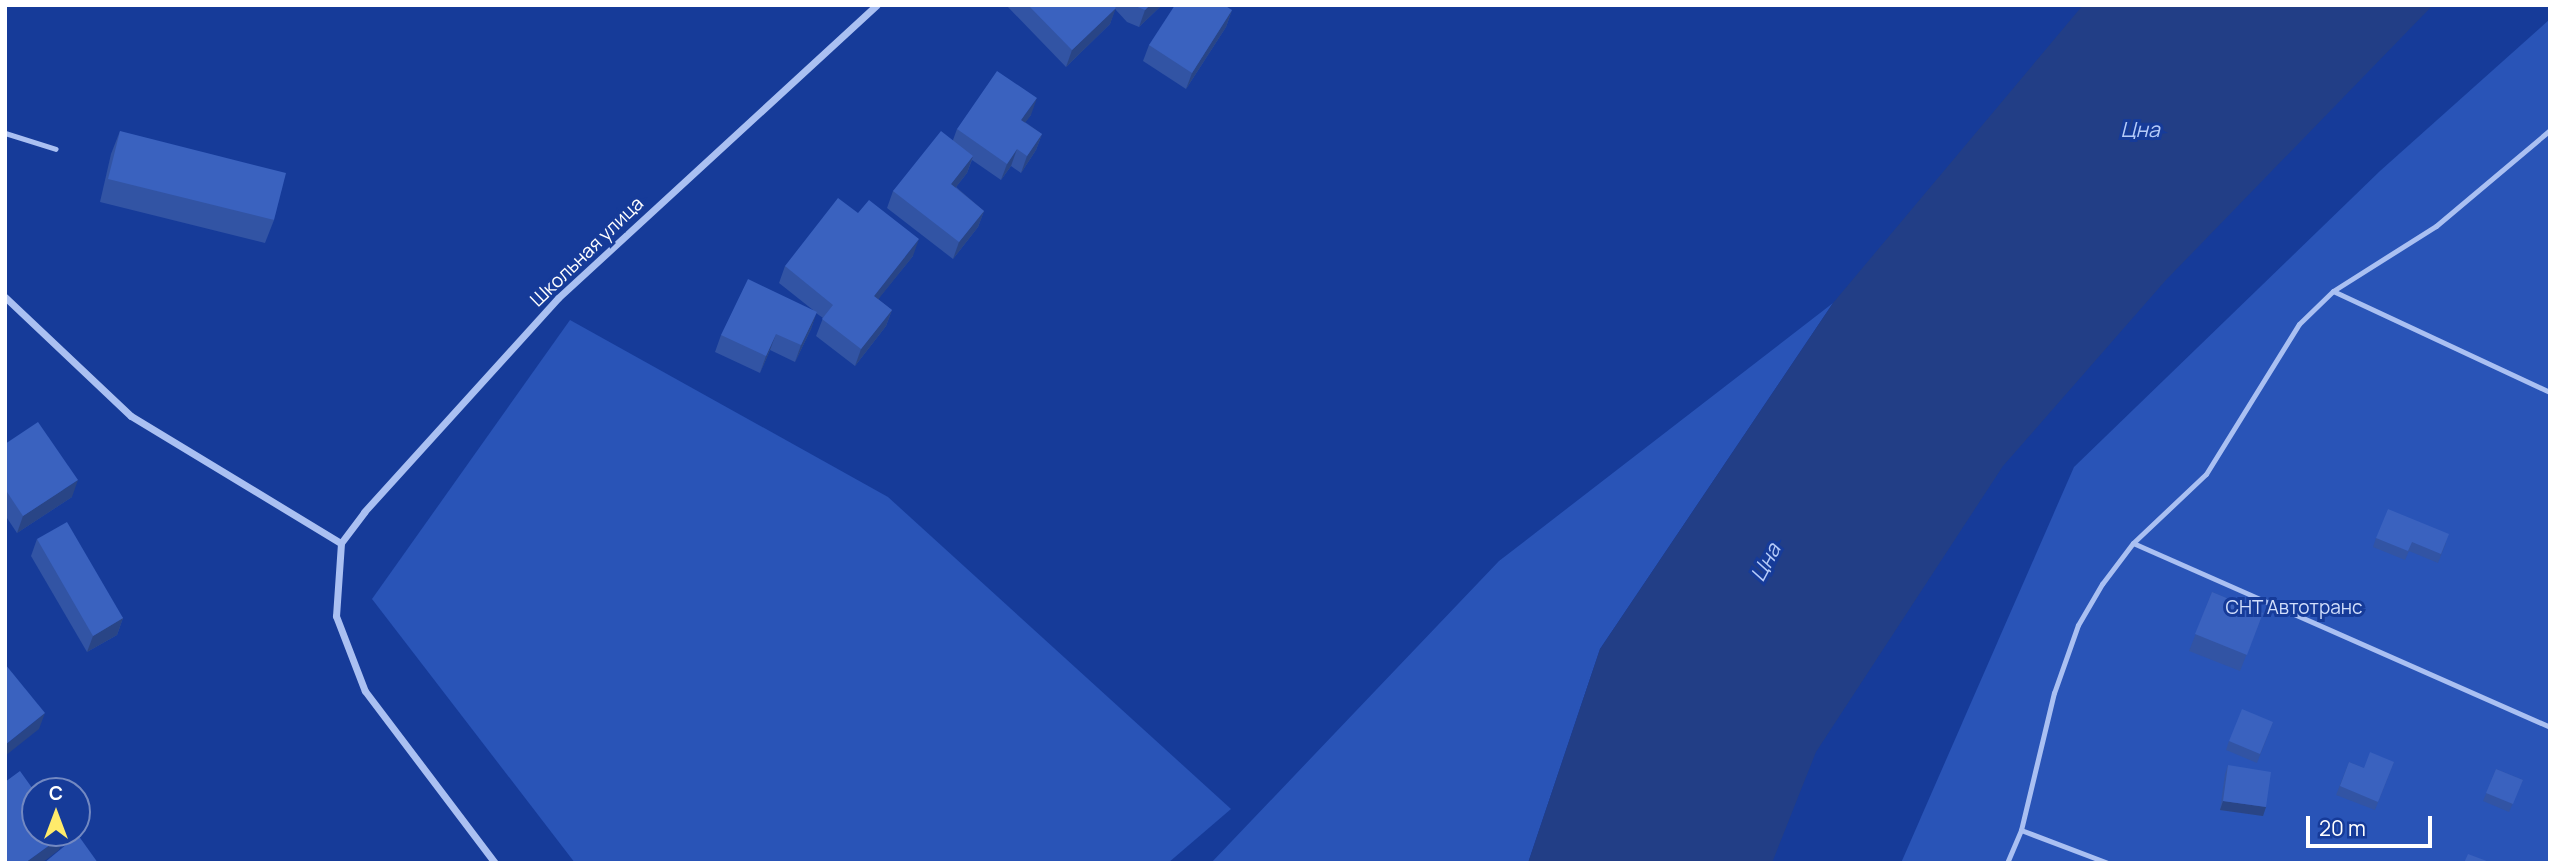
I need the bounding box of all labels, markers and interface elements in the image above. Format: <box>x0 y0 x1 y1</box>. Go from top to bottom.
water label: Цна <box>2120 116 2160 142</box>
street label: Школьная улица <box>526 192 648 312</box>
water label: Цна <box>1745 539 1785 585</box>
park label: СНТ Автотранс <box>2225 597 2363 619</box>
north arrow <box>21 777 91 847</box>
text: С <box>49 780 63 806</box>
scale bar <box>2310 802 2436 846</box>
text: 20 m <box>2319 814 2366 842</box>

